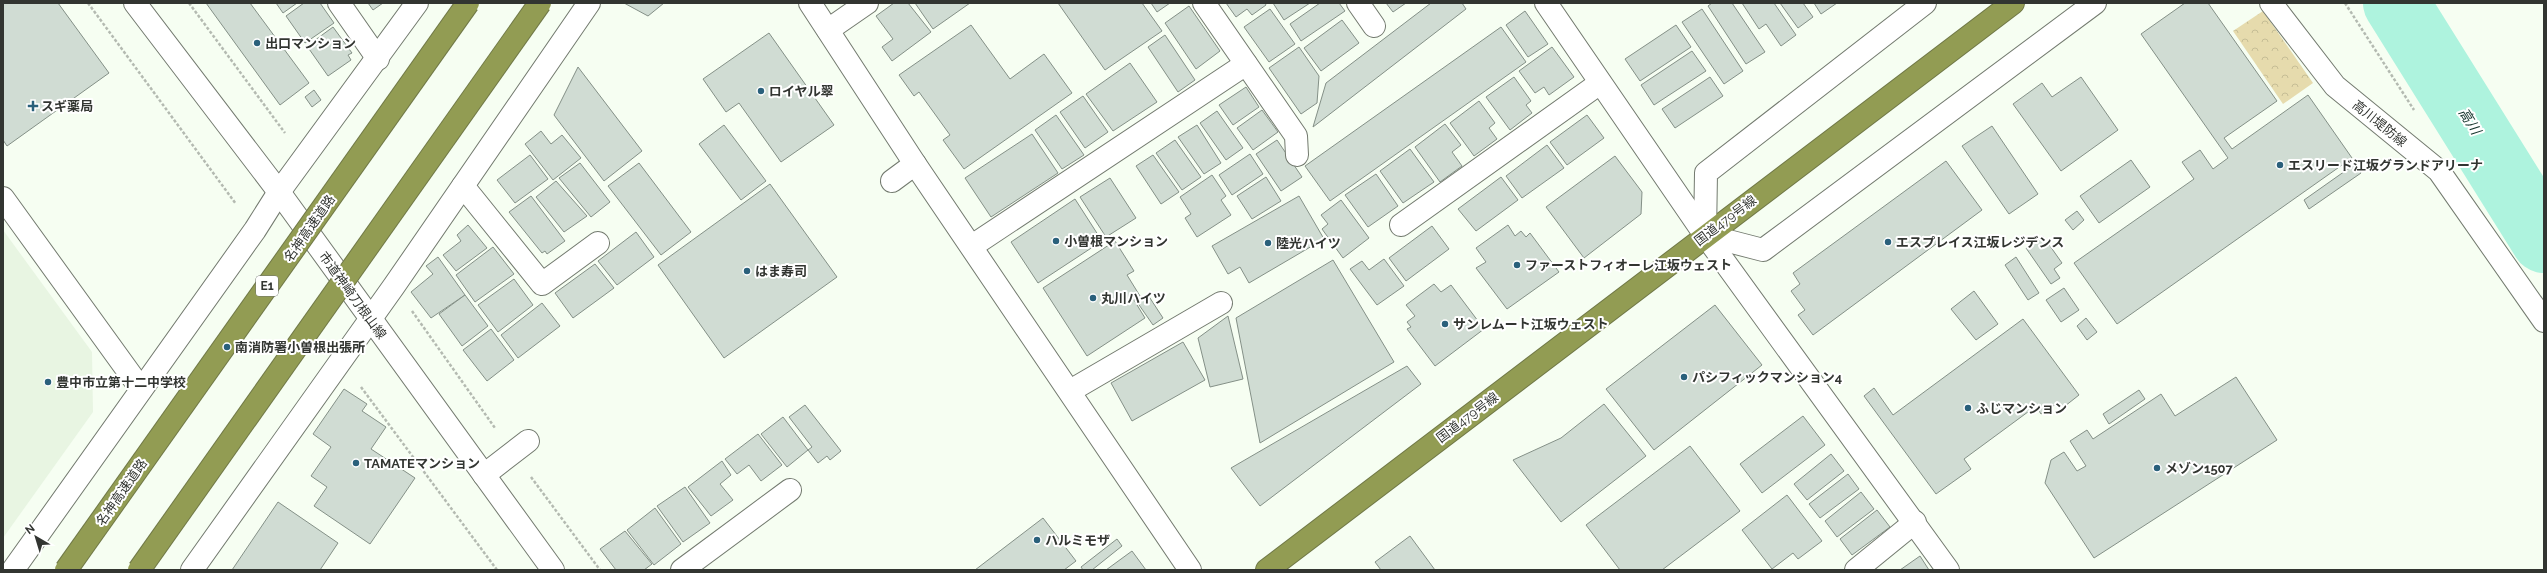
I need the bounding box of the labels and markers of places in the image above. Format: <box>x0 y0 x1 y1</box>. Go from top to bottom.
place label: 出口マンション <box>265 36 356 51</box>
marker: 出口マンション <box>252 38 262 48</box>
place label: ロイヤル翠 <box>769 84 834 99</box>
marker: ロイヤル翠 <box>756 86 766 96</box>
place label: スギ薬局 <box>41 99 93 114</box>
marker: スギ薬局 <box>28 101 38 111</box>
place label: エスリード江坂グランドアリーナ <box>2288 158 2483 173</box>
marker: エスリード江坂グランドアリーナ <box>2275 160 2285 170</box>
place label: 小曽根マンション <box>1064 234 1168 249</box>
place label: エスプレイス江坂レジデンス <box>1896 235 2064 250</box>
marker: 小曽根マンション <box>1051 236 1061 246</box>
place label: 陸光ハイツ <box>1276 236 1341 251</box>
marker: エスプレイス江坂レジデンス <box>1883 237 1893 247</box>
marker: 陸光ハイツ <box>1263 238 1273 248</box>
place label: ファーストフィオーレ江坂ウェスト <box>1525 258 1732 273</box>
marker: ファーストフィオーレ江坂ウェスト <box>1512 260 1522 270</box>
place label: はま寿司 <box>755 264 807 279</box>
marker: はま寿司 <box>742 266 752 276</box>
place label: 丸川ハイツ <box>1101 291 1166 306</box>
marker: 丸川ハイツ <box>1088 293 1098 303</box>
place label: サンレムート江坂ウェスト <box>1453 317 1609 332</box>
marker: サンレムート江坂ウェスト <box>1440 319 1450 329</box>
place label: 南消防署小曽根出張所 <box>235 340 365 355</box>
marker: 南消防署小曽根出張所 <box>222 342 232 352</box>
place label: パシフィックマンション4 <box>1692 370 1842 385</box>
marker: パシフィックマンション4 <box>1679 372 1689 382</box>
place label: 豊中市立第十二中学校 <box>56 375 186 390</box>
marker: 豊中市立第十二中学校 <box>43 377 53 387</box>
place label: ふじマンション <box>1976 401 2067 416</box>
marker: ふじマンション <box>1963 403 1973 413</box>
place label: TAMATEマンション <box>364 456 480 471</box>
marker: TAMATEマンション <box>351 458 361 468</box>
place label: メゾン1507 <box>2165 461 2234 476</box>
marker: メゾン1507 <box>2152 463 2162 473</box>
place label: ハルミモザ <box>1045 533 1110 548</box>
marker: ハルミモザ <box>1032 535 1042 545</box>

